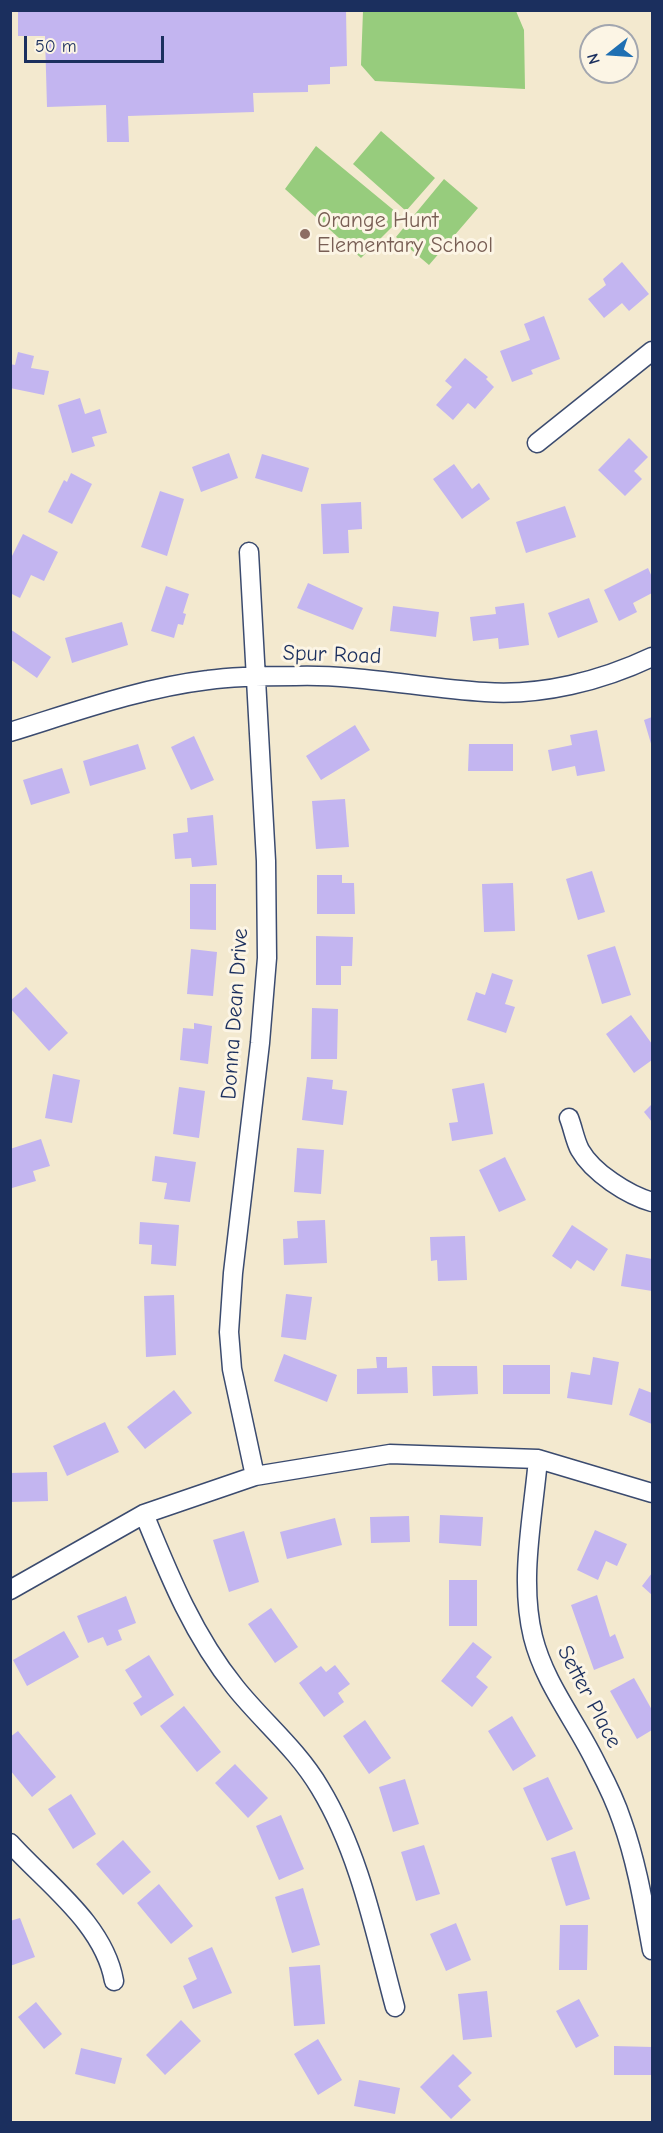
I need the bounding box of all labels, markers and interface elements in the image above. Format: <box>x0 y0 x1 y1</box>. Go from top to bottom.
scale bar <box>27 24 166 62</box>
north arrow <box>579 24 639 84</box>
text: 50 m <box>35 36 77 57</box>
text: N <box>584 51 604 66</box>
place label: Orange Hunt Elementary School <box>317 208 493 260</box>
marker: Orange Hunt Elementary School <box>298 227 312 241</box>
street label: Spur Road <box>282 640 382 670</box>
street label: Donna Dean Drive <box>216 927 254 1101</box>
street label: Setter Place <box>551 1641 627 1753</box>

